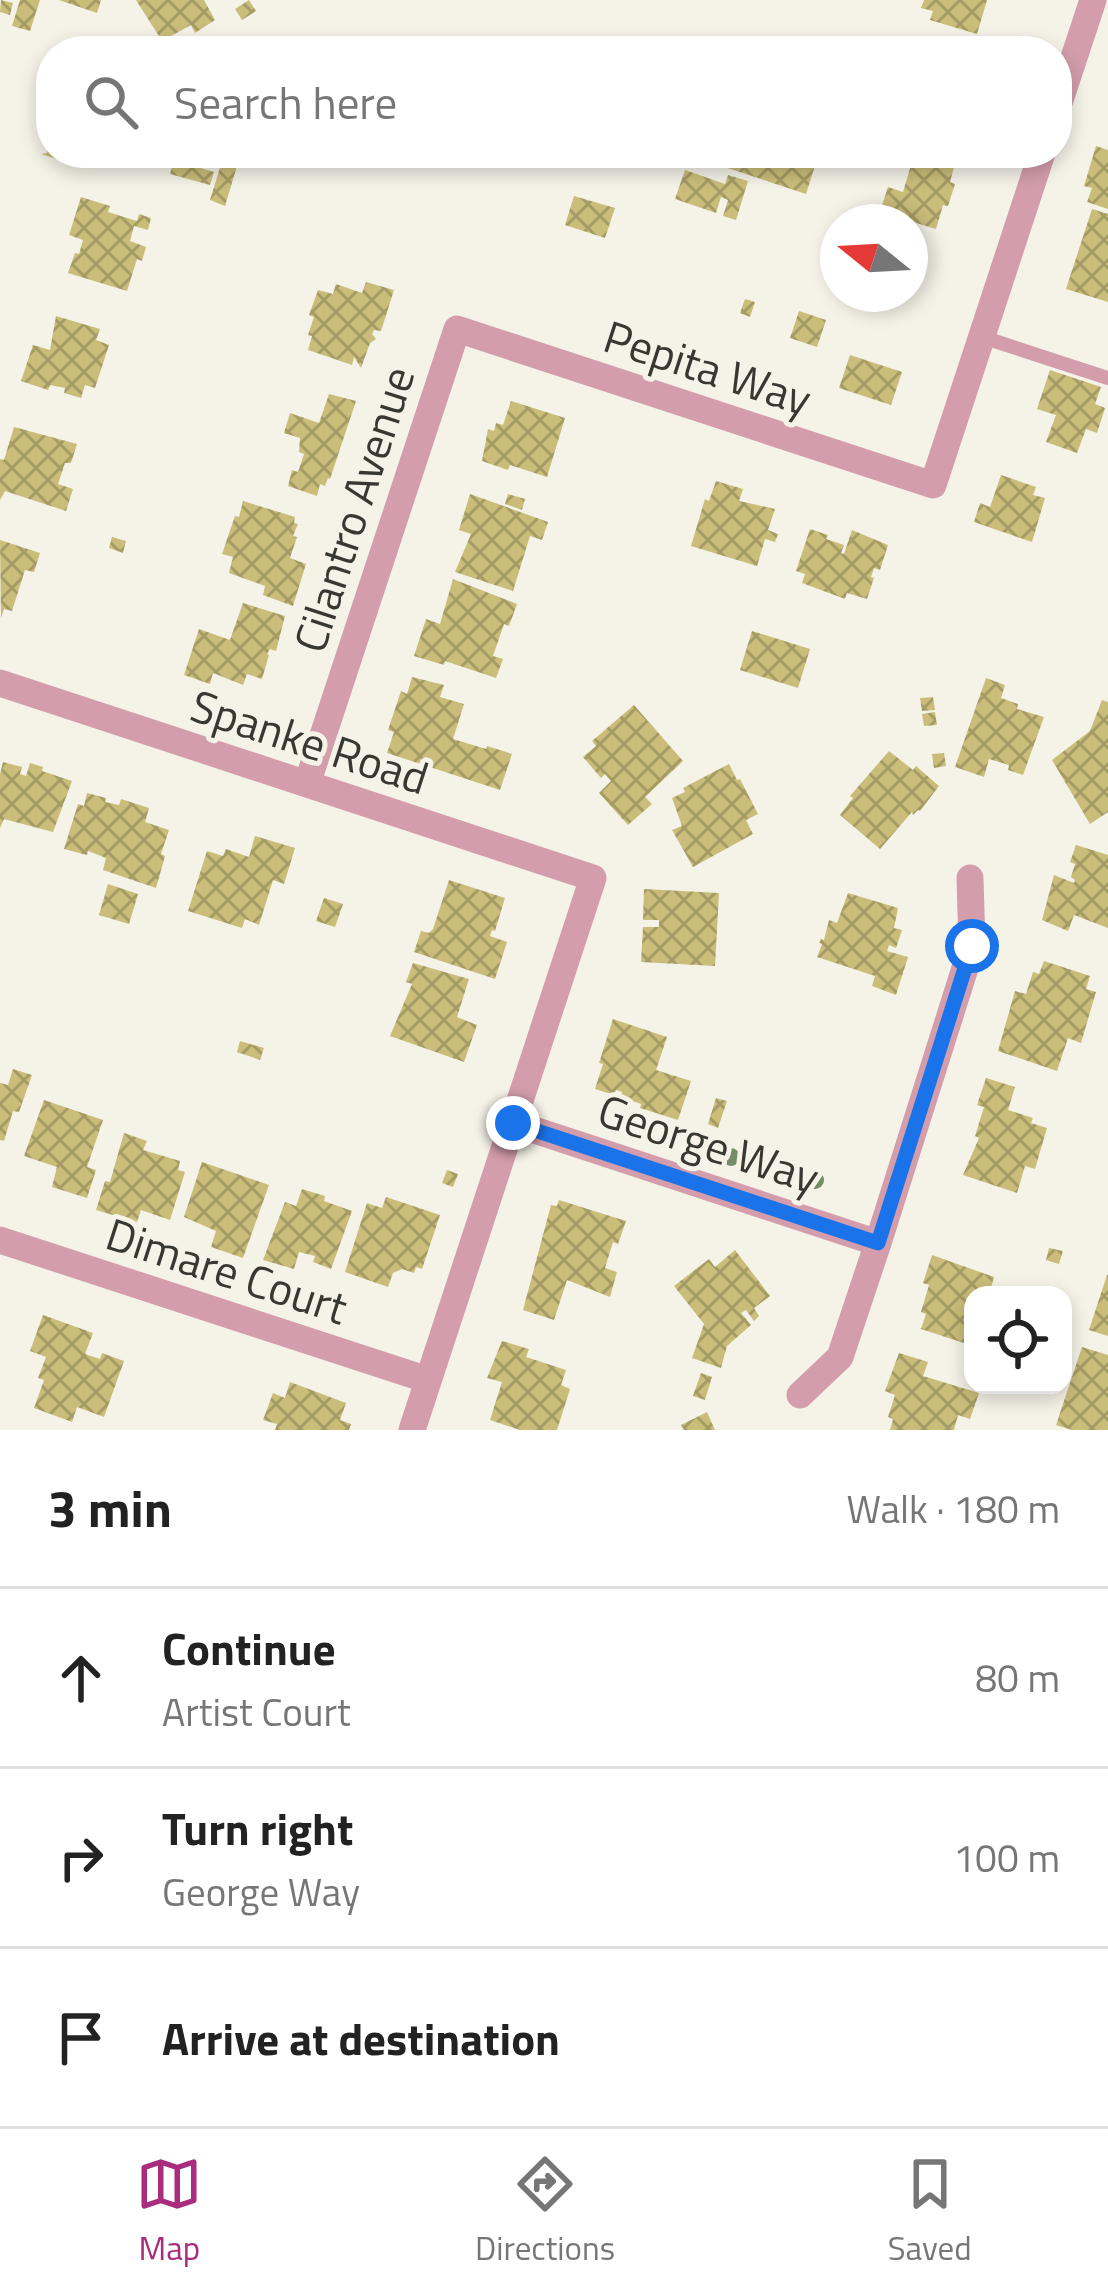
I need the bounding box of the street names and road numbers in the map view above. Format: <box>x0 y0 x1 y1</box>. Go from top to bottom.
street label: Pepita Way <box>596 302 820 432</box>
street label: Cilantro Avenue <box>275 357 431 661</box>
street label: Spanke Road <box>183 671 437 811</box>
street label: George Way <box>590 1075 828 1211</box>
street label: Dimare Court <box>98 1199 357 1341</box>

